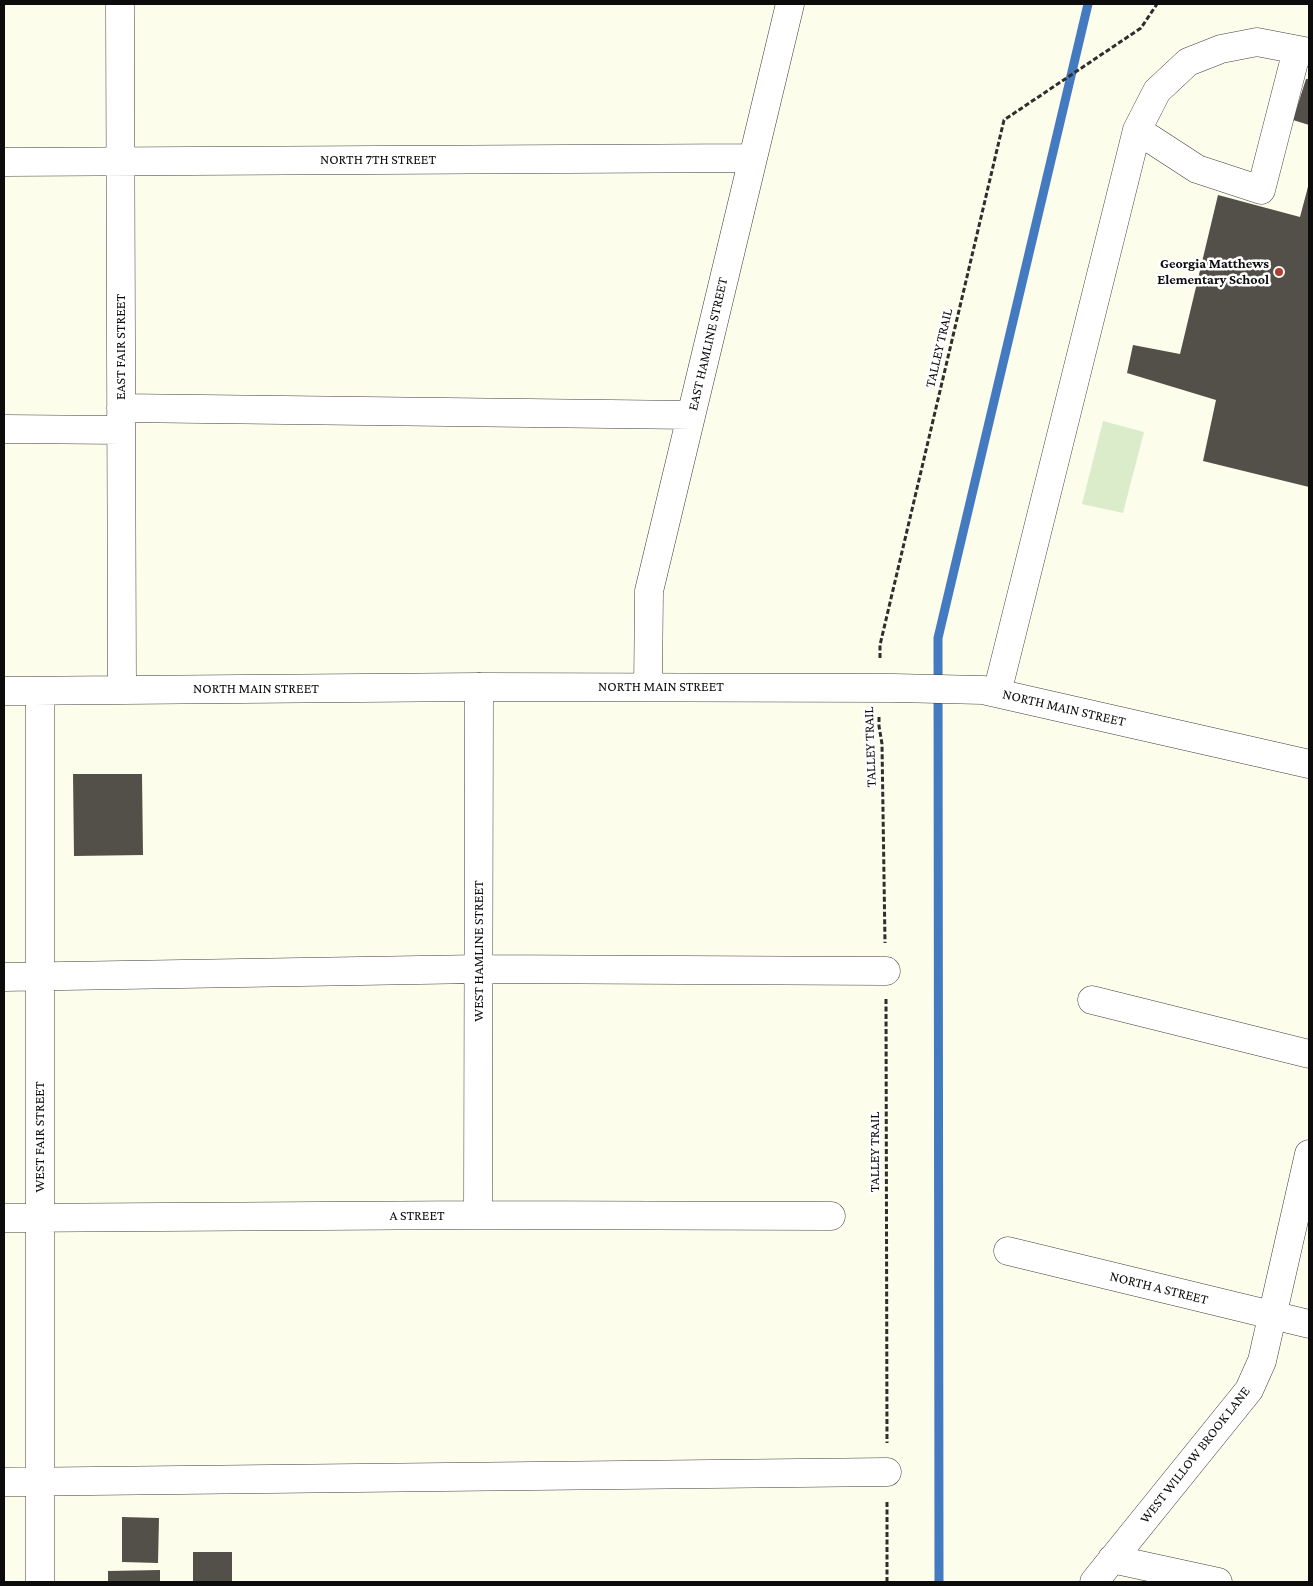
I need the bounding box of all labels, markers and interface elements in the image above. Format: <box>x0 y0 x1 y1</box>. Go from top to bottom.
street label: NORTH 7TH STREET <box>320 152 436 168</box>
place label: Georgia Matthews Elementary School <box>1157 256 1269 288</box>
marker: Georgia Matthews Elementary School <box>1273 266 1285 278</box>
street label: EAST HAMLINE STREET <box>684 276 732 412</box>
street label: EAST FAIR STREET <box>113 294 129 400</box>
street label: TALLEY TRAIL <box>922 307 956 389</box>
street label: NORTH MAIN STREET <box>598 679 724 695</box>
street label: NORTH MAIN STREET <box>193 681 319 697</box>
street label: NORTH MAIN STREET <box>1001 686 1127 730</box>
street label: TALLEY TRAIL <box>860 706 880 788</box>
street label: WEST HAMLINE STREET <box>471 880 487 1022</box>
street label: WEST FAIR STREET <box>32 1081 48 1193</box>
street label: TALLEY TRAIL <box>867 1112 883 1192</box>
street label: A STREET <box>389 1208 445 1224</box>
street label: NORTH A STREET <box>1108 1268 1210 1308</box>
street label: WEST WILLOW BROOK LANE <box>1136 1383 1254 1527</box>

